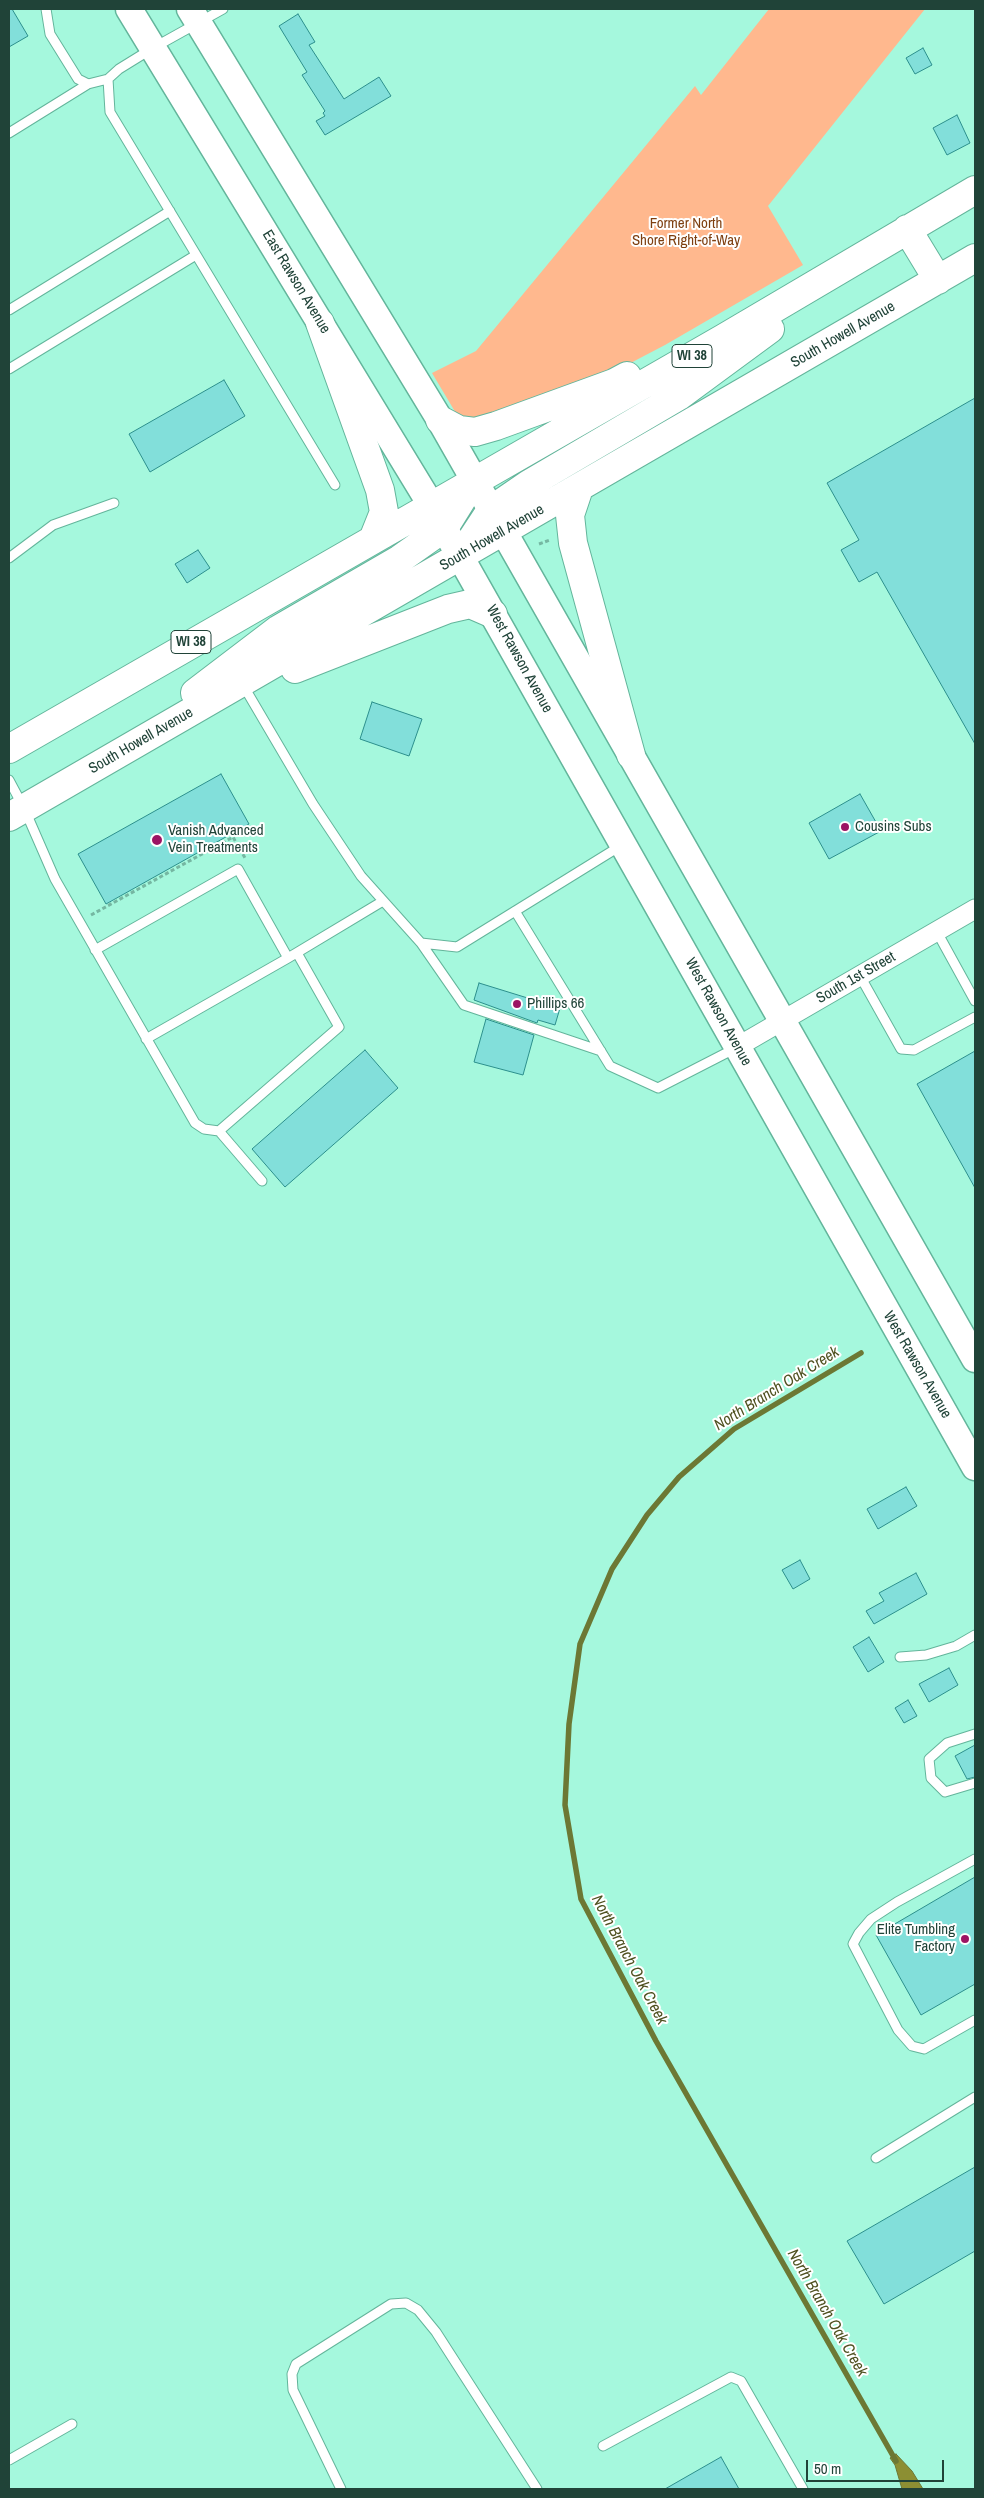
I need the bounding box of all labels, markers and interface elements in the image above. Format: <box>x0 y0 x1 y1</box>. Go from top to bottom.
park label: Former North Shore Right-of-Way <box>632 215 740 250</box>
street label: East Rawson Avenue <box>258 227 334 337</box>
street label: South Howell Avenue <box>788 298 898 372</box>
road number: WI 38 <box>672 344 712 368</box>
street label: South Howell Avenue <box>437 501 547 575</box>
street label: West Rawson Avenue <box>482 602 556 716</box>
road number: WI 38 <box>171 630 211 654</box>
street label: South Howell Avenue <box>86 704 196 778</box>
place label: Cousins Subs <box>855 818 932 836</box>
marker: Cousins Subs <box>839 821 851 833</box>
place label: Vanish Advanced Vein Treatments <box>168 822 264 857</box>
marker: Vanish Advanced Vein Treatments <box>150 833 164 847</box>
street label: South 1st Street <box>813 948 899 1008</box>
street label: West Rawson Avenue <box>681 955 755 1069</box>
place label: Phillips 66 <box>527 995 584 1013</box>
marker: Phillips 66 <box>511 998 523 1010</box>
street label: West Rawson Avenue <box>879 1308 955 1422</box>
water label: North Branch Oak Creek <box>711 1343 843 1435</box>
water label: North Branch Oak Creek <box>587 1892 671 2028</box>
place label: Elite Tumbling Factory <box>877 1921 955 1956</box>
marker: Elite Tumbling Factory <box>959 1933 971 1945</box>
water label: North Branch Oak Creek <box>783 2246 871 2380</box>
scale bar <box>809 2450 946 2482</box>
text: 50 m <box>814 2458 841 2479</box>

